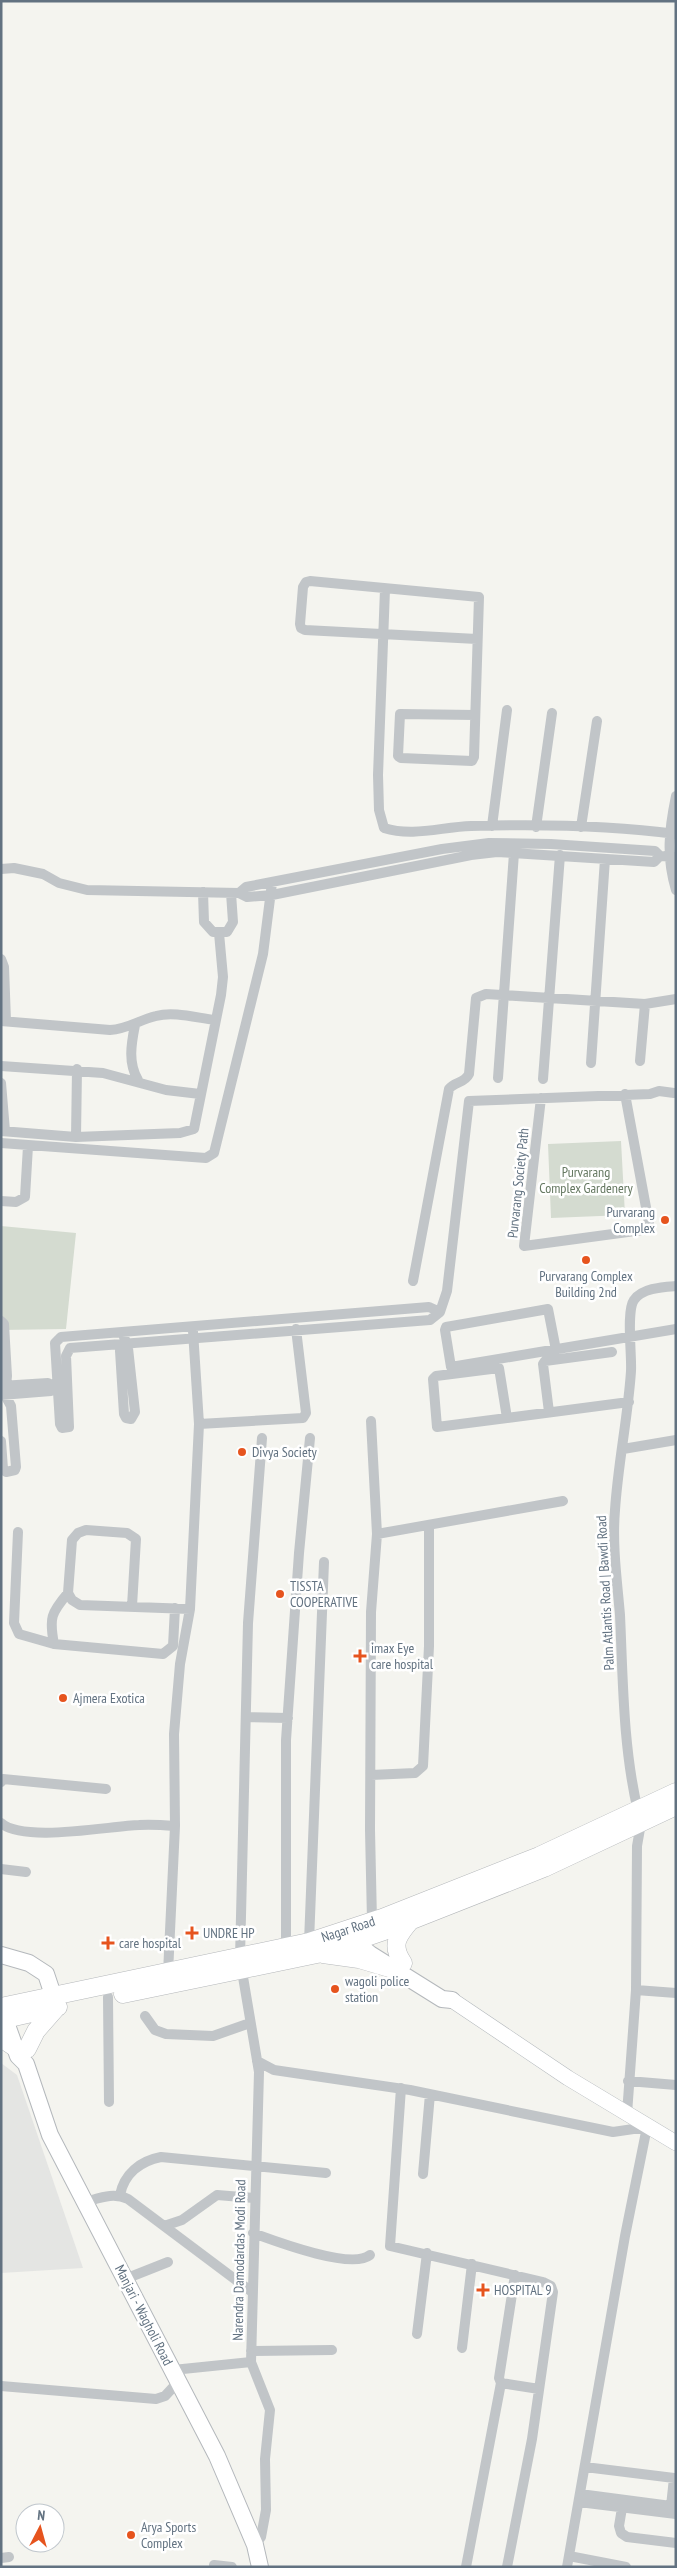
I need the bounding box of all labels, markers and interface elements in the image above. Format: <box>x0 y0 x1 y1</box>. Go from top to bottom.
street label: Purvarang Society Path <box>503 1127 533 1239</box>
park label: Purvarang Complex Gardenery <box>539 1163 634 1197</box>
place label: Purvarang Complex <box>606 1203 655 1237</box>
marker: Purvarang Complex <box>659 1214 671 1226</box>
marker: Purvarang Complex Building 2nd <box>580 1254 592 1266</box>
place label: Purvarang Complex Building 2nd <box>539 1267 633 1301</box>
place label: Divya Society <box>252 1443 317 1461</box>
marker: Divya Society <box>236 1446 248 1458</box>
street label: Palm Atlantis Road | Bawdi Road <box>592 1515 618 1671</box>
place label: TISSTA COOPERATIVE <box>290 1577 358 1611</box>
marker: TISSTA COOPERATIVE <box>274 1588 286 1600</box>
place label: imax Eye care hospital <box>371 1639 434 1673</box>
marker: imax Eye care hospital <box>353 1649 367 1663</box>
place label: Ajmera Exotica <box>73 1689 145 1707</box>
marker: Ajmera Exotica <box>57 1692 69 1704</box>
street label: Nagar Road <box>319 1912 377 1946</box>
place label: UNDRE HP <box>203 1924 255 1942</box>
marker: UNDRE HP <box>185 1926 199 1940</box>
place label: care hospital <box>119 1934 182 1952</box>
marker: care hospital <box>101 1936 115 1950</box>
place label: wagoli police station <box>345 1972 409 2006</box>
marker: wagoli police station <box>329 1983 341 1995</box>
street label: Narendra Damodardas Modi Road <box>229 2179 249 2341</box>
street label: Manjari - Wagholi Road <box>111 2262 177 2368</box>
place label: HOSPITAL 9 <box>494 2281 551 2299</box>
marker: HOSPITAL 9 <box>476 2283 490 2297</box>
north arrow <box>15 2503 65 2553</box>
text: N <box>37 2506 46 2524</box>
place label: Arya Sports Complex <box>141 2518 196 2552</box>
marker: Arya Sports Complex <box>125 2529 137 2541</box>

